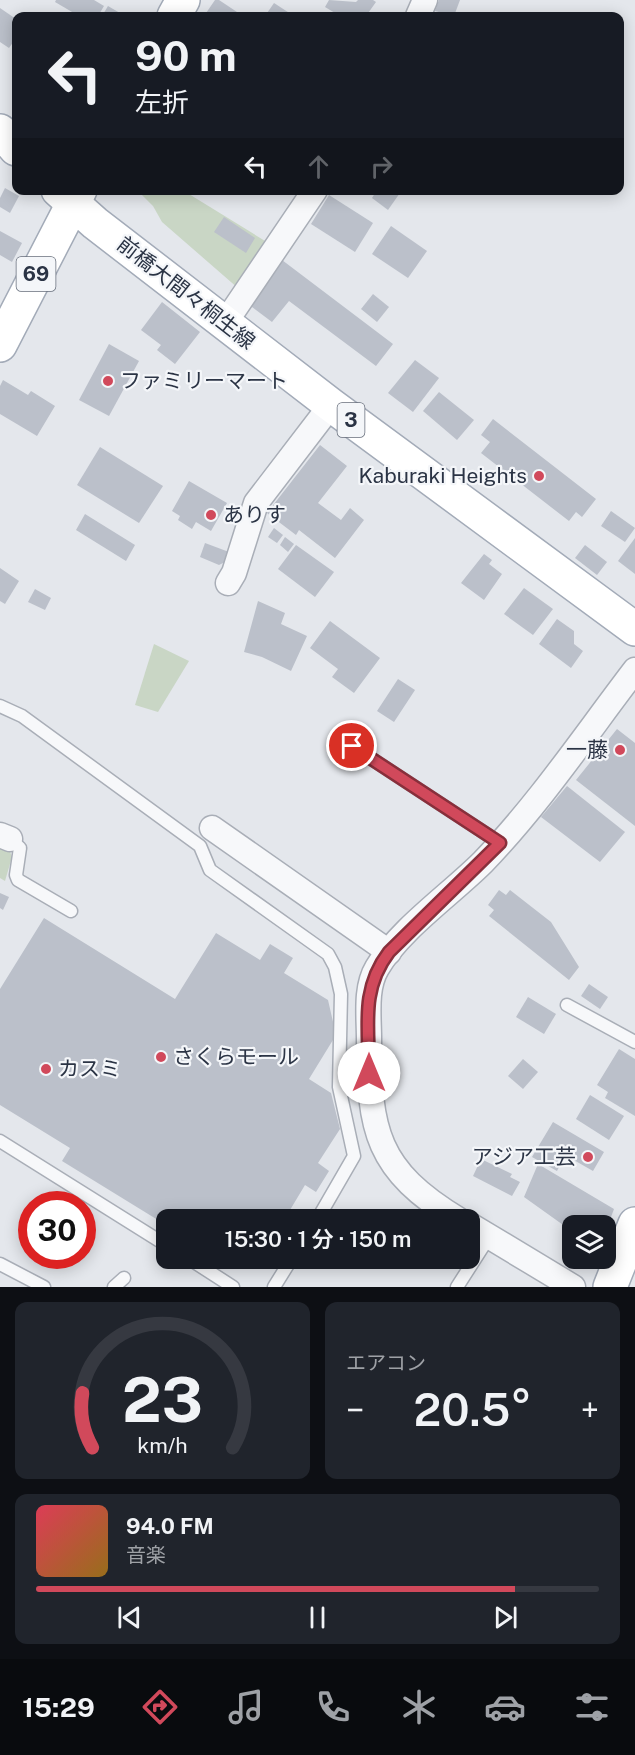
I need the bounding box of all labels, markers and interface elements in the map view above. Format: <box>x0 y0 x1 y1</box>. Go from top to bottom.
text: 90 m <box>135 31 237 80</box>
icon: left <box>36 36 114 114</box>
text: 左折 <box>135 86 189 118</box>
icon: left <box>239 150 272 183</box>
icon: ahead <box>302 150 335 183</box>
icon: right <box>365 150 398 183</box>
street label: 前橋大間々桐生線 <box>112 231 260 354</box>
road number: 69 <box>16 257 56 291</box>
place label: ファミリーマート <box>120 368 288 393</box>
marker: ファミリーマート <box>101 374 115 388</box>
road number: 3 <box>338 403 364 437</box>
place label: Kaburaki Heights <box>358 463 527 488</box>
marker: Kaburaki Heights <box>532 469 546 483</box>
place label: ありす <box>223 502 286 527</box>
marker: ありす <box>204 508 218 522</box>
pin <box>326 720 377 771</box>
icon: arrive <box>335 729 368 762</box>
place label: 一藤 <box>566 737 608 762</box>
marker: 一藤 <box>613 743 627 757</box>
position arrow <box>337 1041 401 1105</box>
place label: さくらモール <box>173 1044 299 1069</box>
marker: さくらモール <box>154 1050 168 1064</box>
place label: カスミ <box>58 1056 121 1081</box>
marker: カスミ <box>39 1062 53 1076</box>
place label: アジア工芸 <box>472 1144 576 1169</box>
marker: アジア工芸 <box>581 1150 595 1164</box>
speed limit sign: 30 <box>18 1191 96 1269</box>
map controls <box>562 1215 616 1269</box>
button: layers <box>562 1215 616 1269</box>
text: 15:30 · 1 分 · 150 m <box>225 1226 411 1252</box>
text: エアコン <box>346 1351 426 1375</box>
text: 23 <box>122 1363 203 1436</box>
text: 20.5° <box>413 1383 532 1436</box>
text: − <box>346 1391 364 1429</box>
text: + <box>581 1391 599 1429</box>
text: km/h <box>137 1433 188 1458</box>
text: 94.0 FM <box>126 1513 214 1539</box>
text: 音楽 <box>126 1543 166 1567</box>
icon: previous <box>113 1601 146 1634</box>
icon: pause <box>301 1601 334 1634</box>
icon: next <box>489 1601 522 1634</box>
icon: directions <box>139 1686 181 1728</box>
icon: music <box>225 1686 267 1728</box>
icon: phone <box>312 1686 354 1728</box>
icon: climate <box>398 1686 440 1728</box>
icon: car <box>484 1686 526 1728</box>
icon: filters <box>571 1686 613 1728</box>
text: 15:29 <box>22 1691 95 1723</box>

